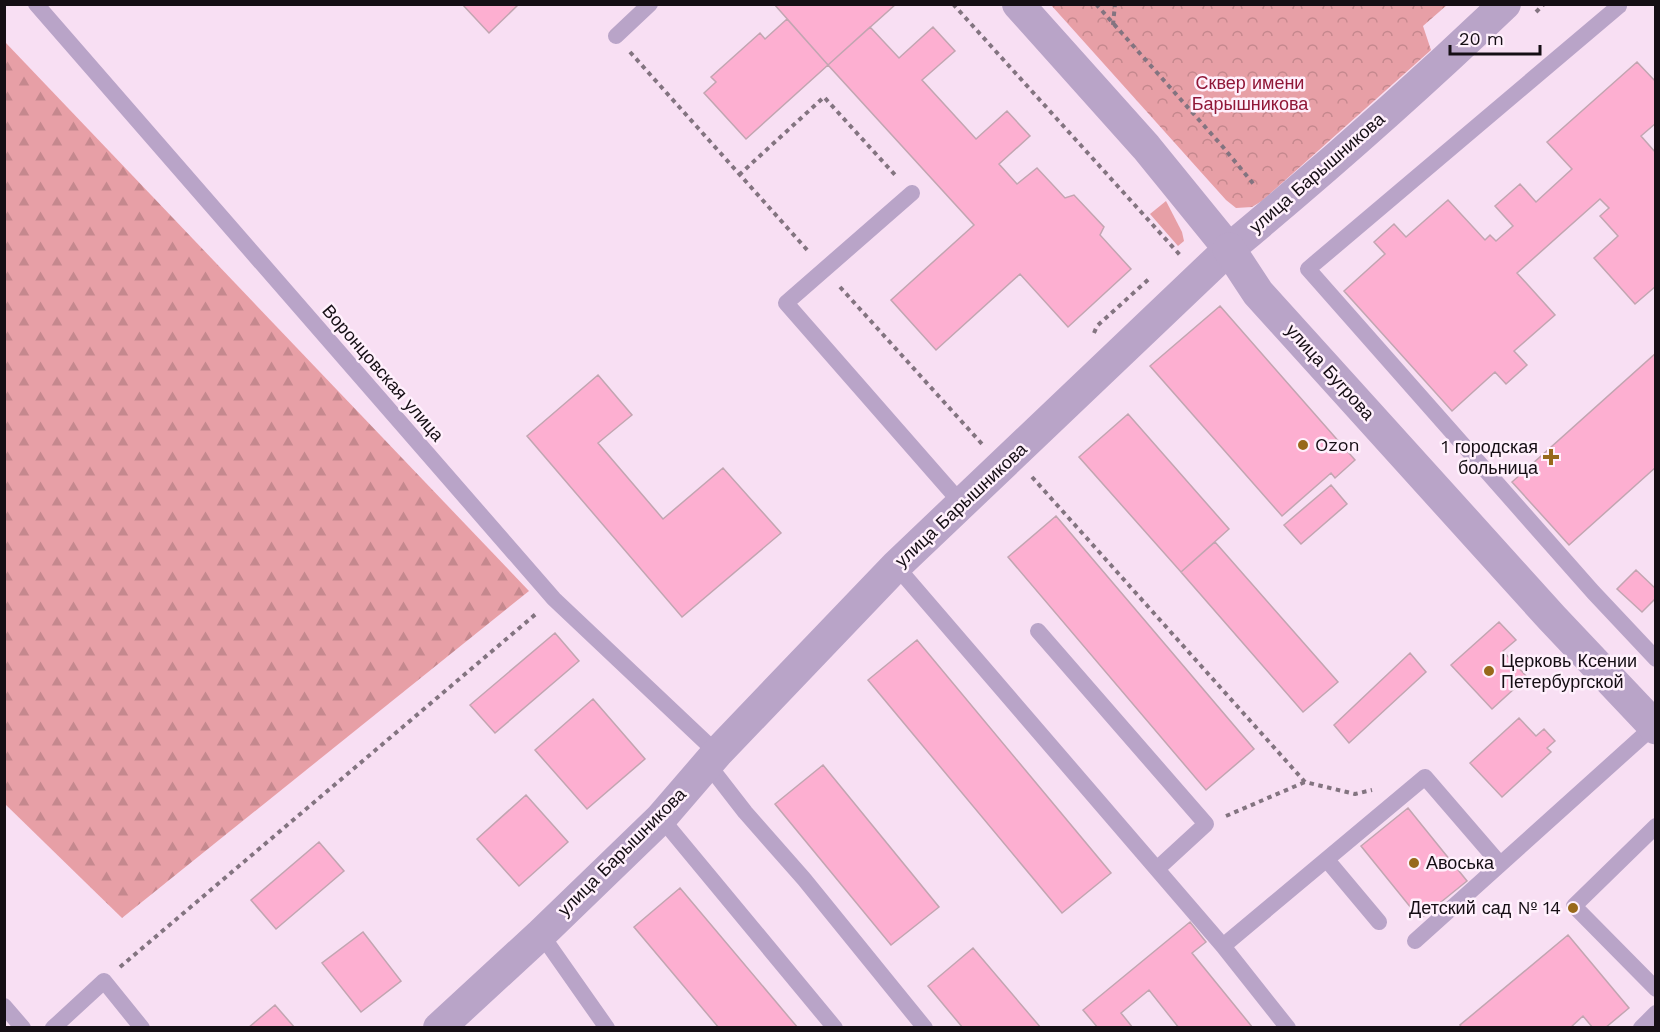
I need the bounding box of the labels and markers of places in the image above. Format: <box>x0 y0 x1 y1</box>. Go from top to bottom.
place label: Ozon <box>1315 434 1360 455</box>
place label: 1 городская больница <box>1442 436 1539 478</box>
marker: Ozon <box>1296 438 1310 452</box>
marker: 1 городская больница <box>1542 448 1560 466</box>
place label: Церковь Ксении Петербургской <box>1501 650 1637 692</box>
marker: Церковь Ксении Петербургской <box>1482 664 1496 678</box>
place label: Авоська <box>1426 852 1495 873</box>
marker: Авоська <box>1407 856 1421 870</box>
place label: Детский сад № 14 <box>1409 897 1561 918</box>
marker: Детский сад № 14 <box>1566 901 1580 915</box>

